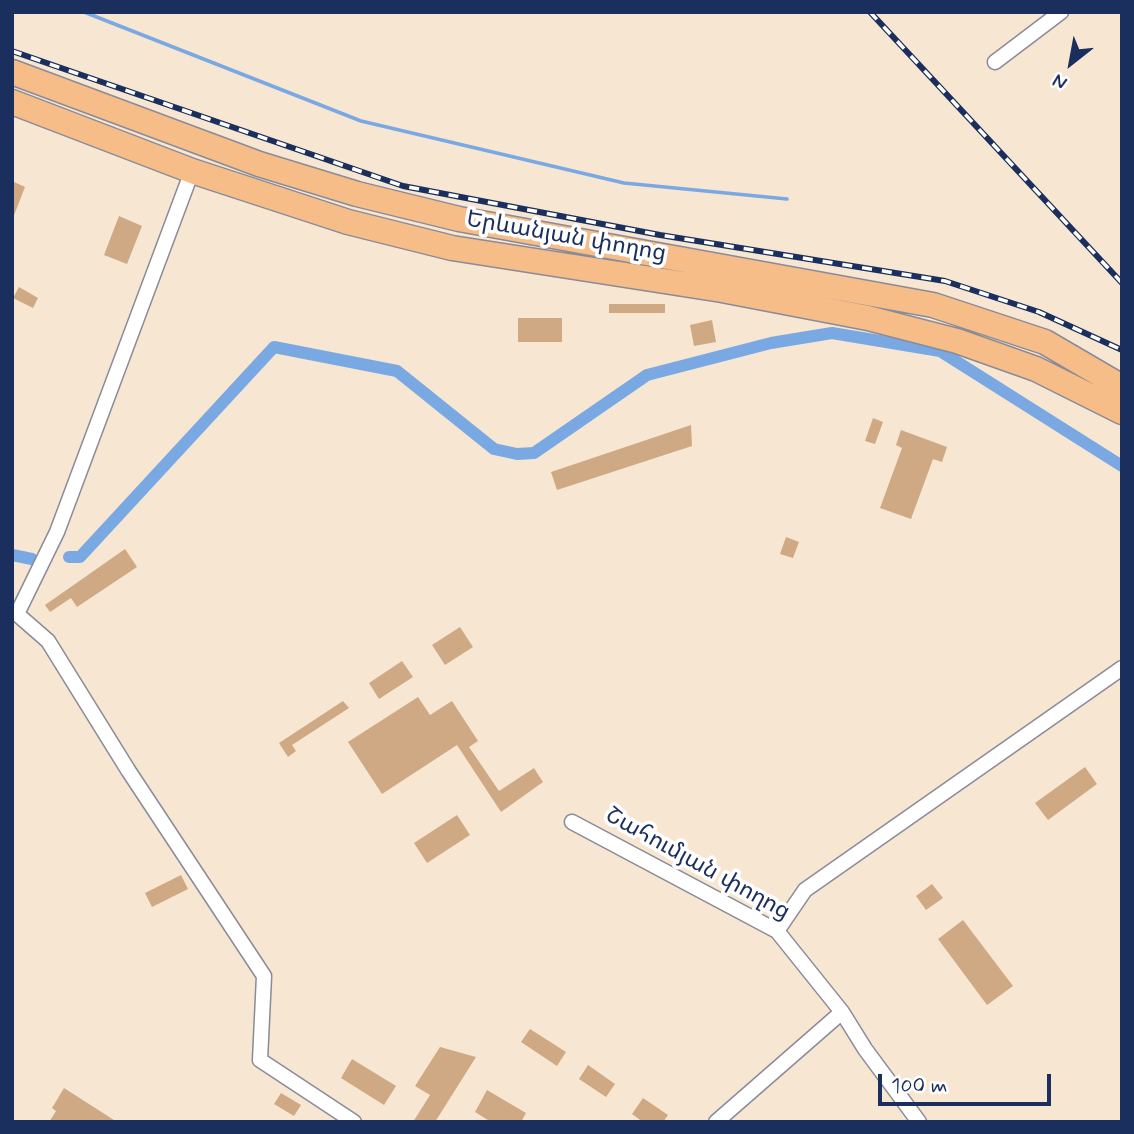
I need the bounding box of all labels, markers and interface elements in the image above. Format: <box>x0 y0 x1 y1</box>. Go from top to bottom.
north arrow <box>1036 28 1106 98</box>
text: N <box>1048 67 1072 95</box>
street label: Երևանյան փողոց <box>464 207 668 269</box>
street label: Շահումյան փողոց <box>600 803 794 927</box>
scale bar <box>882 1060 1055 1104</box>
text: 100 m <box>891 1072 947 1100</box>

